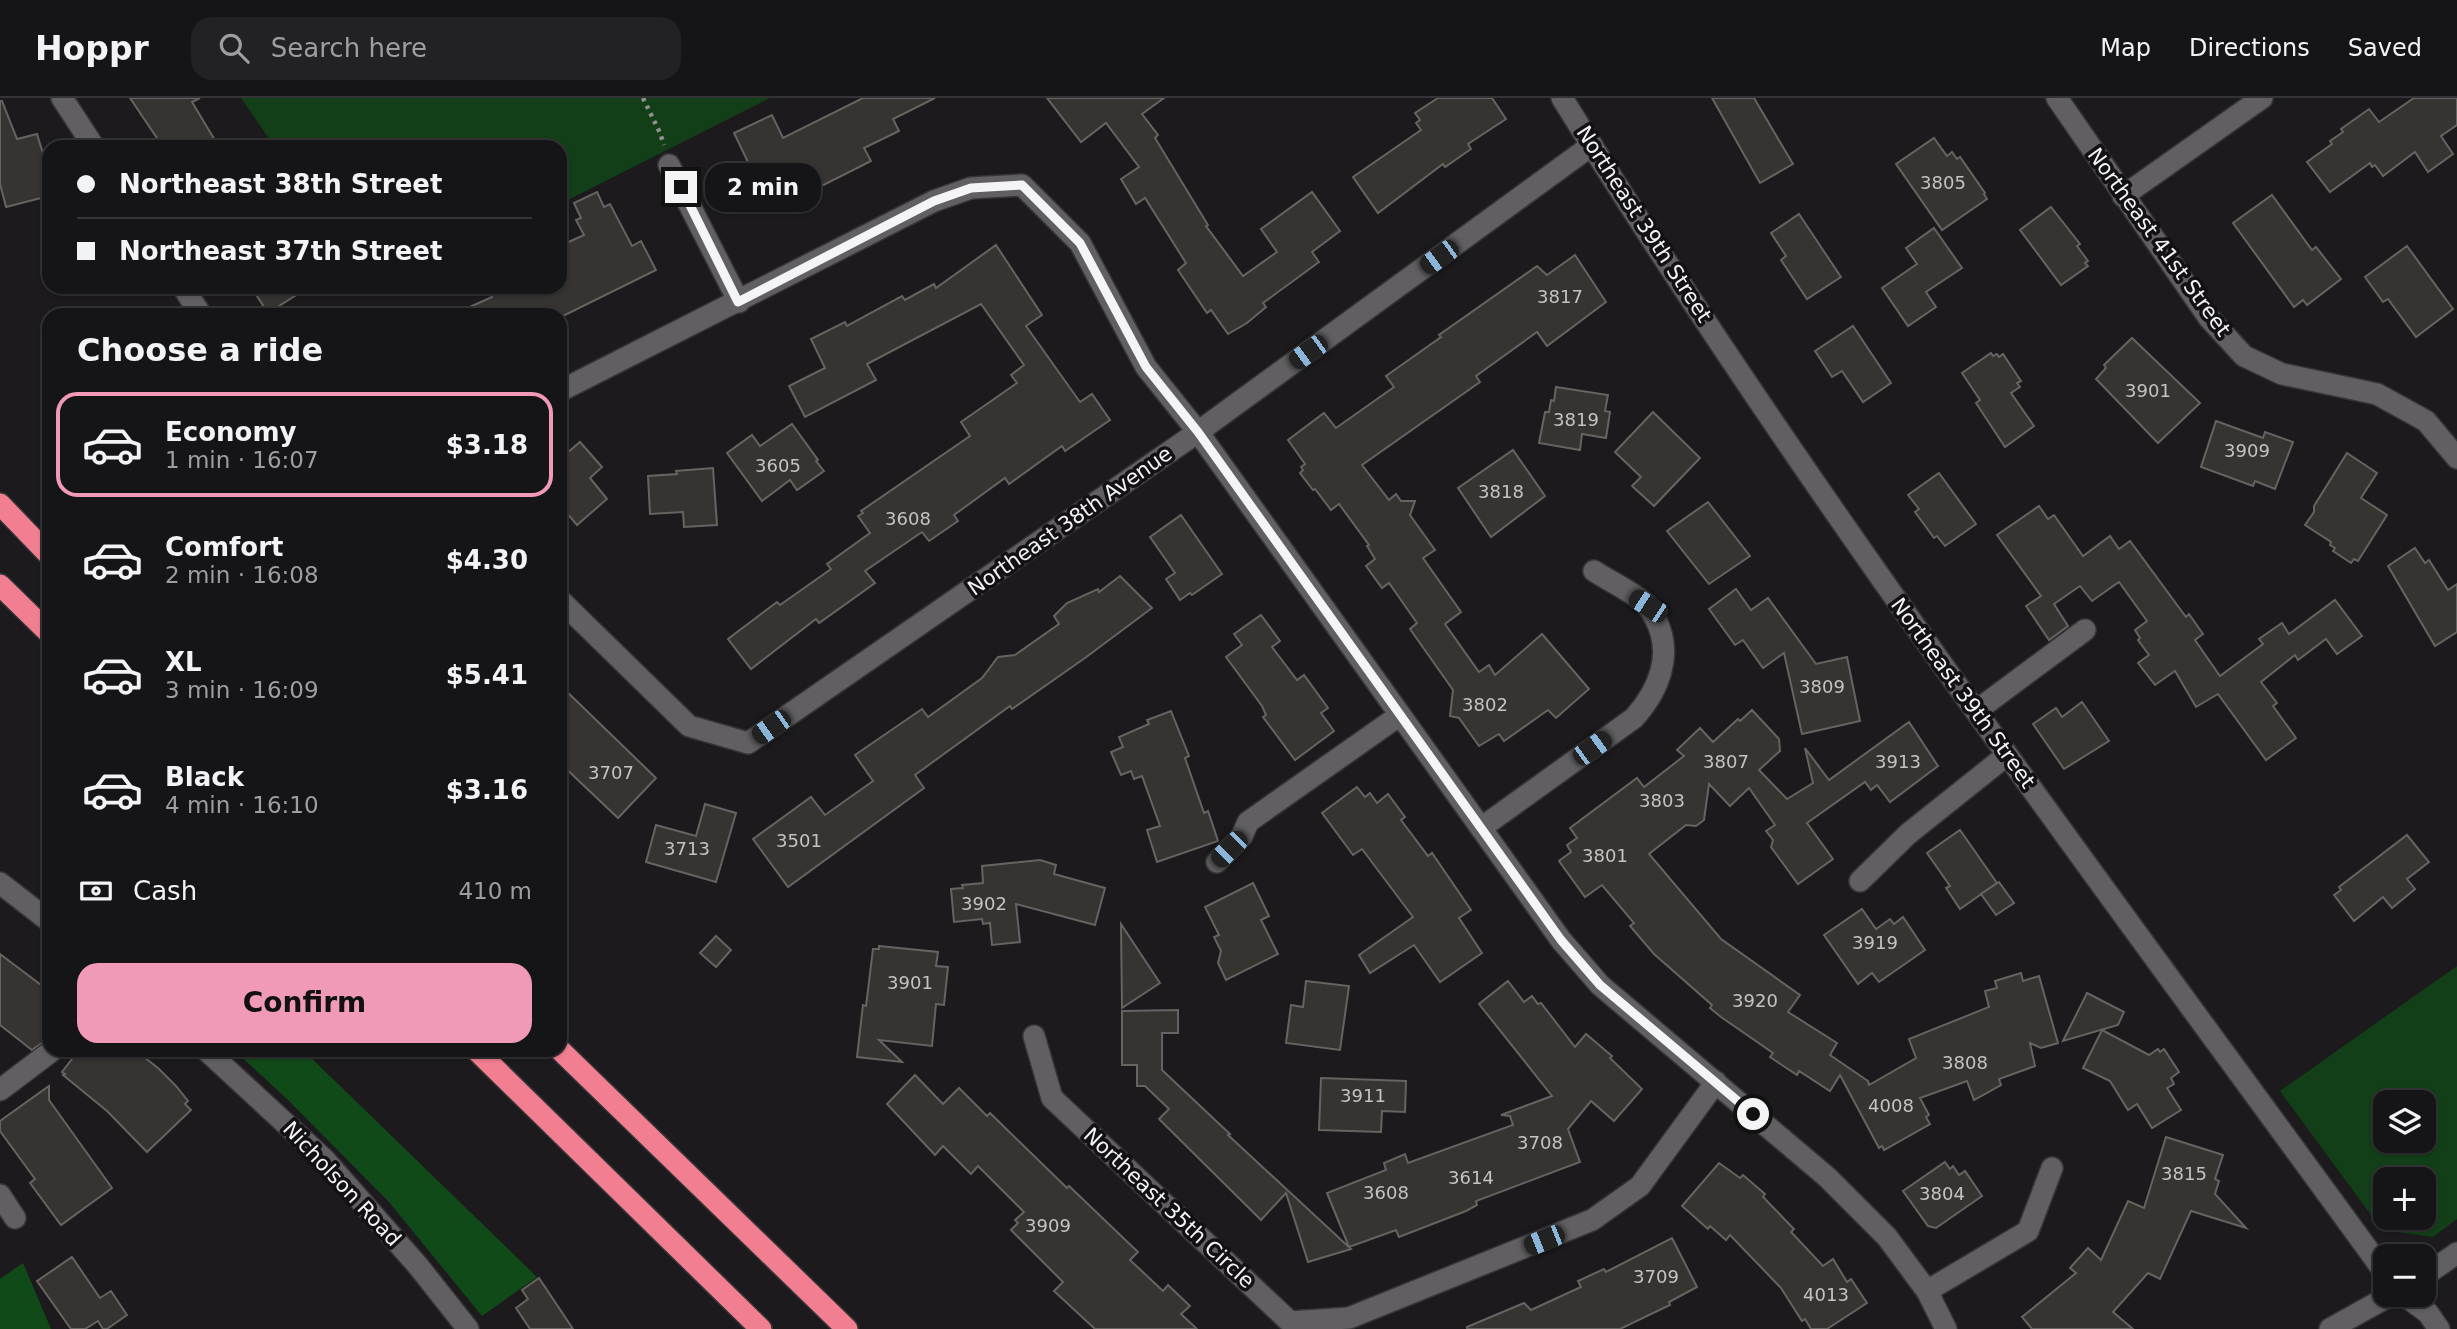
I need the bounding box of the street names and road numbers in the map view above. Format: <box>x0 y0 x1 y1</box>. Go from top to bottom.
street label: Northeast 39th Street <box>1572 121 1716 327</box>
street label: Northeast 41st Street <box>2083 143 2235 341</box>
street label: Northeast 38th Avenue <box>963 441 1177 601</box>
street label: Northeast 39th Street <box>1886 593 2040 793</box>
street label: Nicholson Road <box>278 1117 406 1251</box>
street label: Northeast 35th Circle <box>1079 1123 1259 1293</box>

